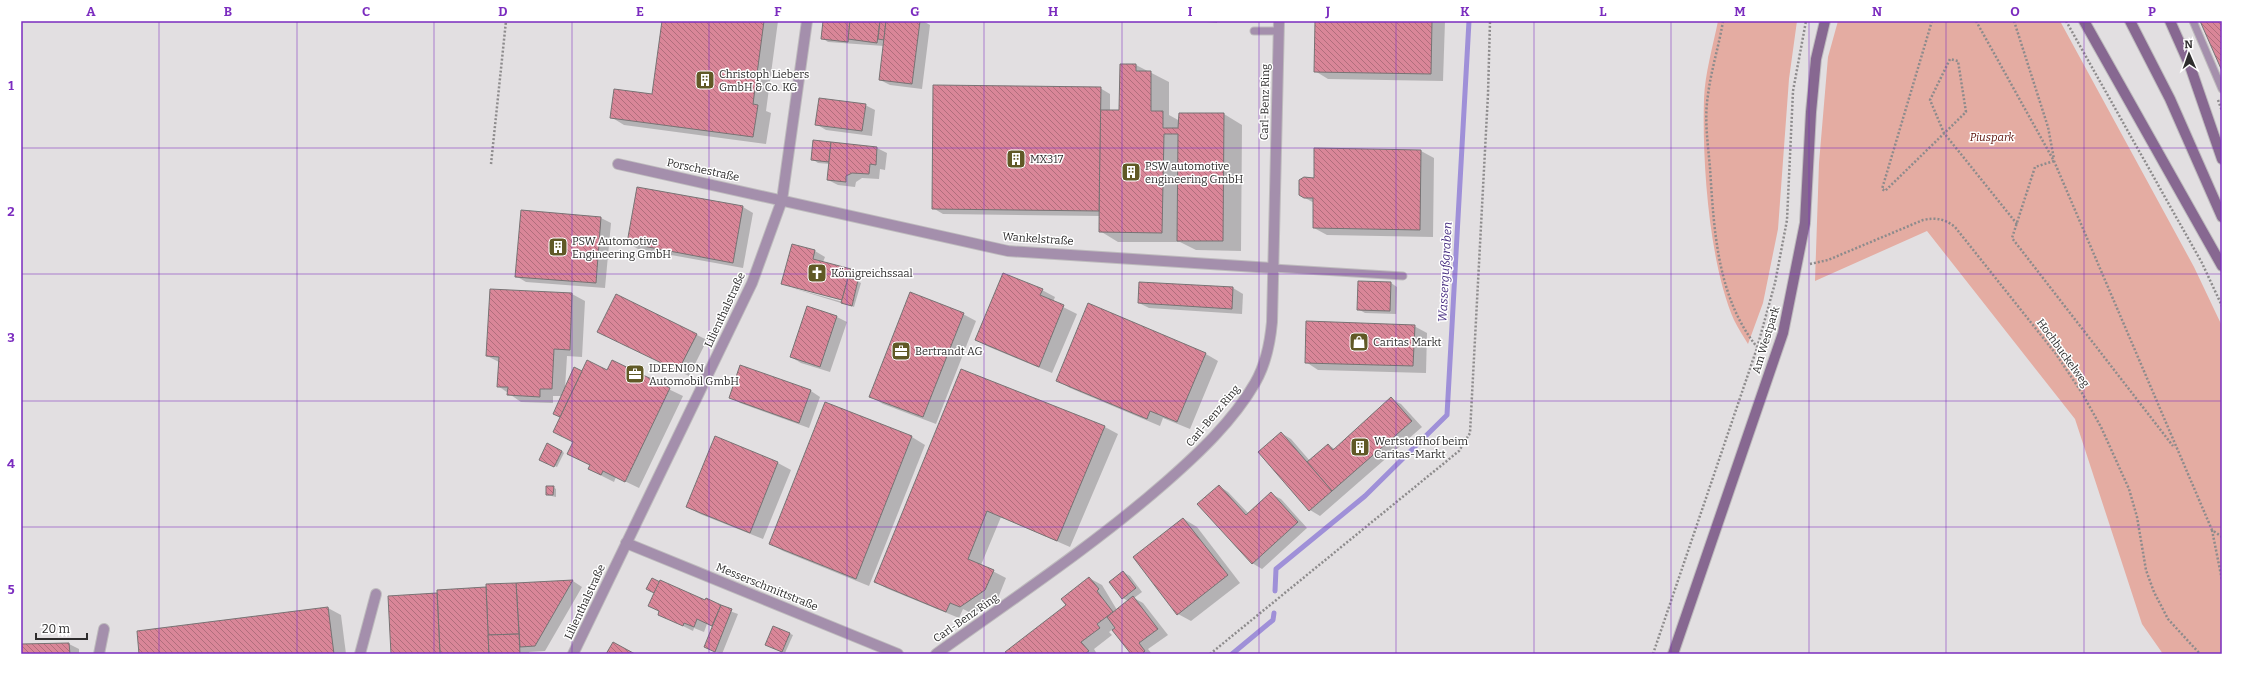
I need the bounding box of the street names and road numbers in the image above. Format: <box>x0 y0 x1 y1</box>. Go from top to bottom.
street label: Carl-Benz Ring <box>1258 64 1272 140</box>
street label: Porschestraße <box>666 156 740 184</box>
street label: Wankelstraße <box>1002 230 1074 248</box>
street label: Lilienthalstraße <box>702 270 748 350</box>
street label: Am Westpark <box>1750 304 1783 375</box>
street label: Hochbuckelweg <box>2034 316 2092 390</box>
street label: Carl-Benz Ring <box>1183 382 1243 450</box>
street label: Messerschmittstraße <box>714 561 820 613</box>
street label: Lilienthalstraße <box>562 562 608 642</box>
street label: Carl-Benz Ring <box>931 591 1001 645</box>

